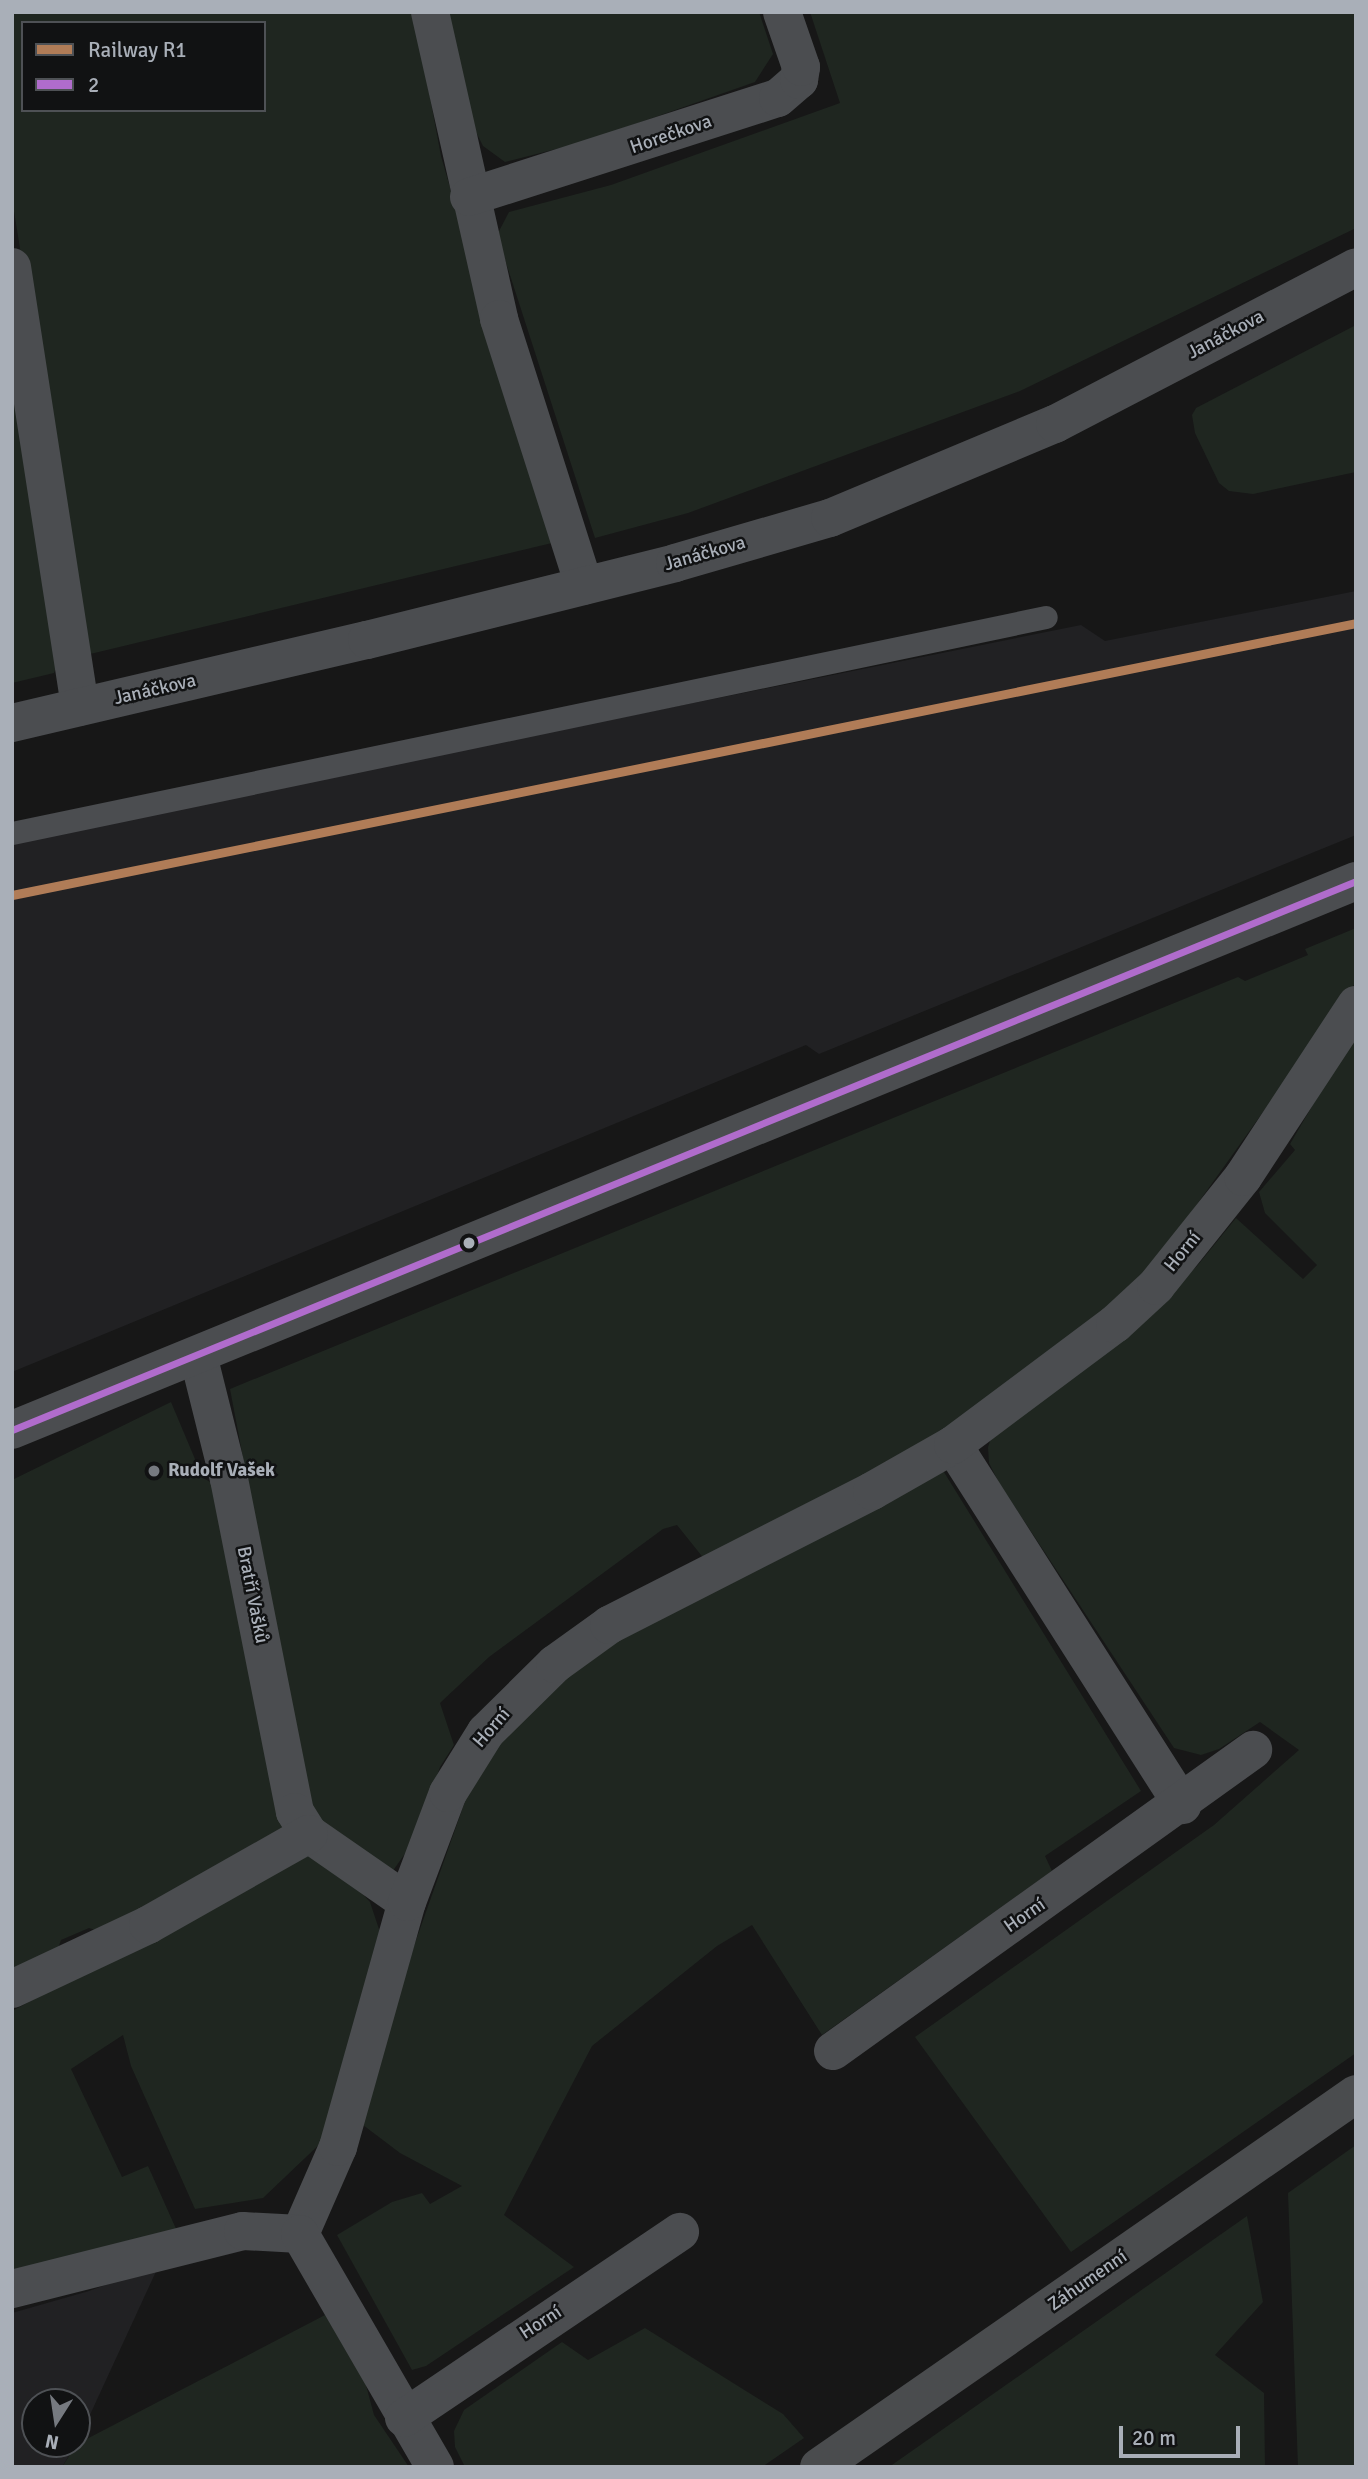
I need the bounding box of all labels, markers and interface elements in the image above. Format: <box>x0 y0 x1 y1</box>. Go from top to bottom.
legend <box>21 21 266 112</box>
text: Railway R1 <box>88 37 187 63</box>
text: 2 <box>88 72 99 98</box>
street label: Horečkova <box>627 110 715 160</box>
street label: Janáčkova <box>1184 305 1268 365</box>
street label: Janáčkova <box>662 532 748 576</box>
street label: Janáčkova <box>112 669 198 711</box>
street label: Horní <box>1160 1227 1206 1277</box>
unlabelled marker <box>462 1236 476 1250</box>
place label: Rudolf Vašek <box>168 1460 275 1482</box>
marker: Rudolf Vašek <box>146 1463 162 1479</box>
street label: Bratří Vašků <box>231 1544 273 1646</box>
street label: Horní <box>469 1703 515 1753</box>
street label: Horní <box>1000 1894 1050 1938</box>
street label: Záhumenní <box>1044 2245 1132 2317</box>
street label: Horní <box>516 2301 566 2345</box>
north arrow <box>21 2388 91 2458</box>
scale bar <box>1123 2412 1244 2456</box>
text: 20 m <box>1132 2425 1176 2451</box>
text: N <box>43 2428 61 2455</box>

